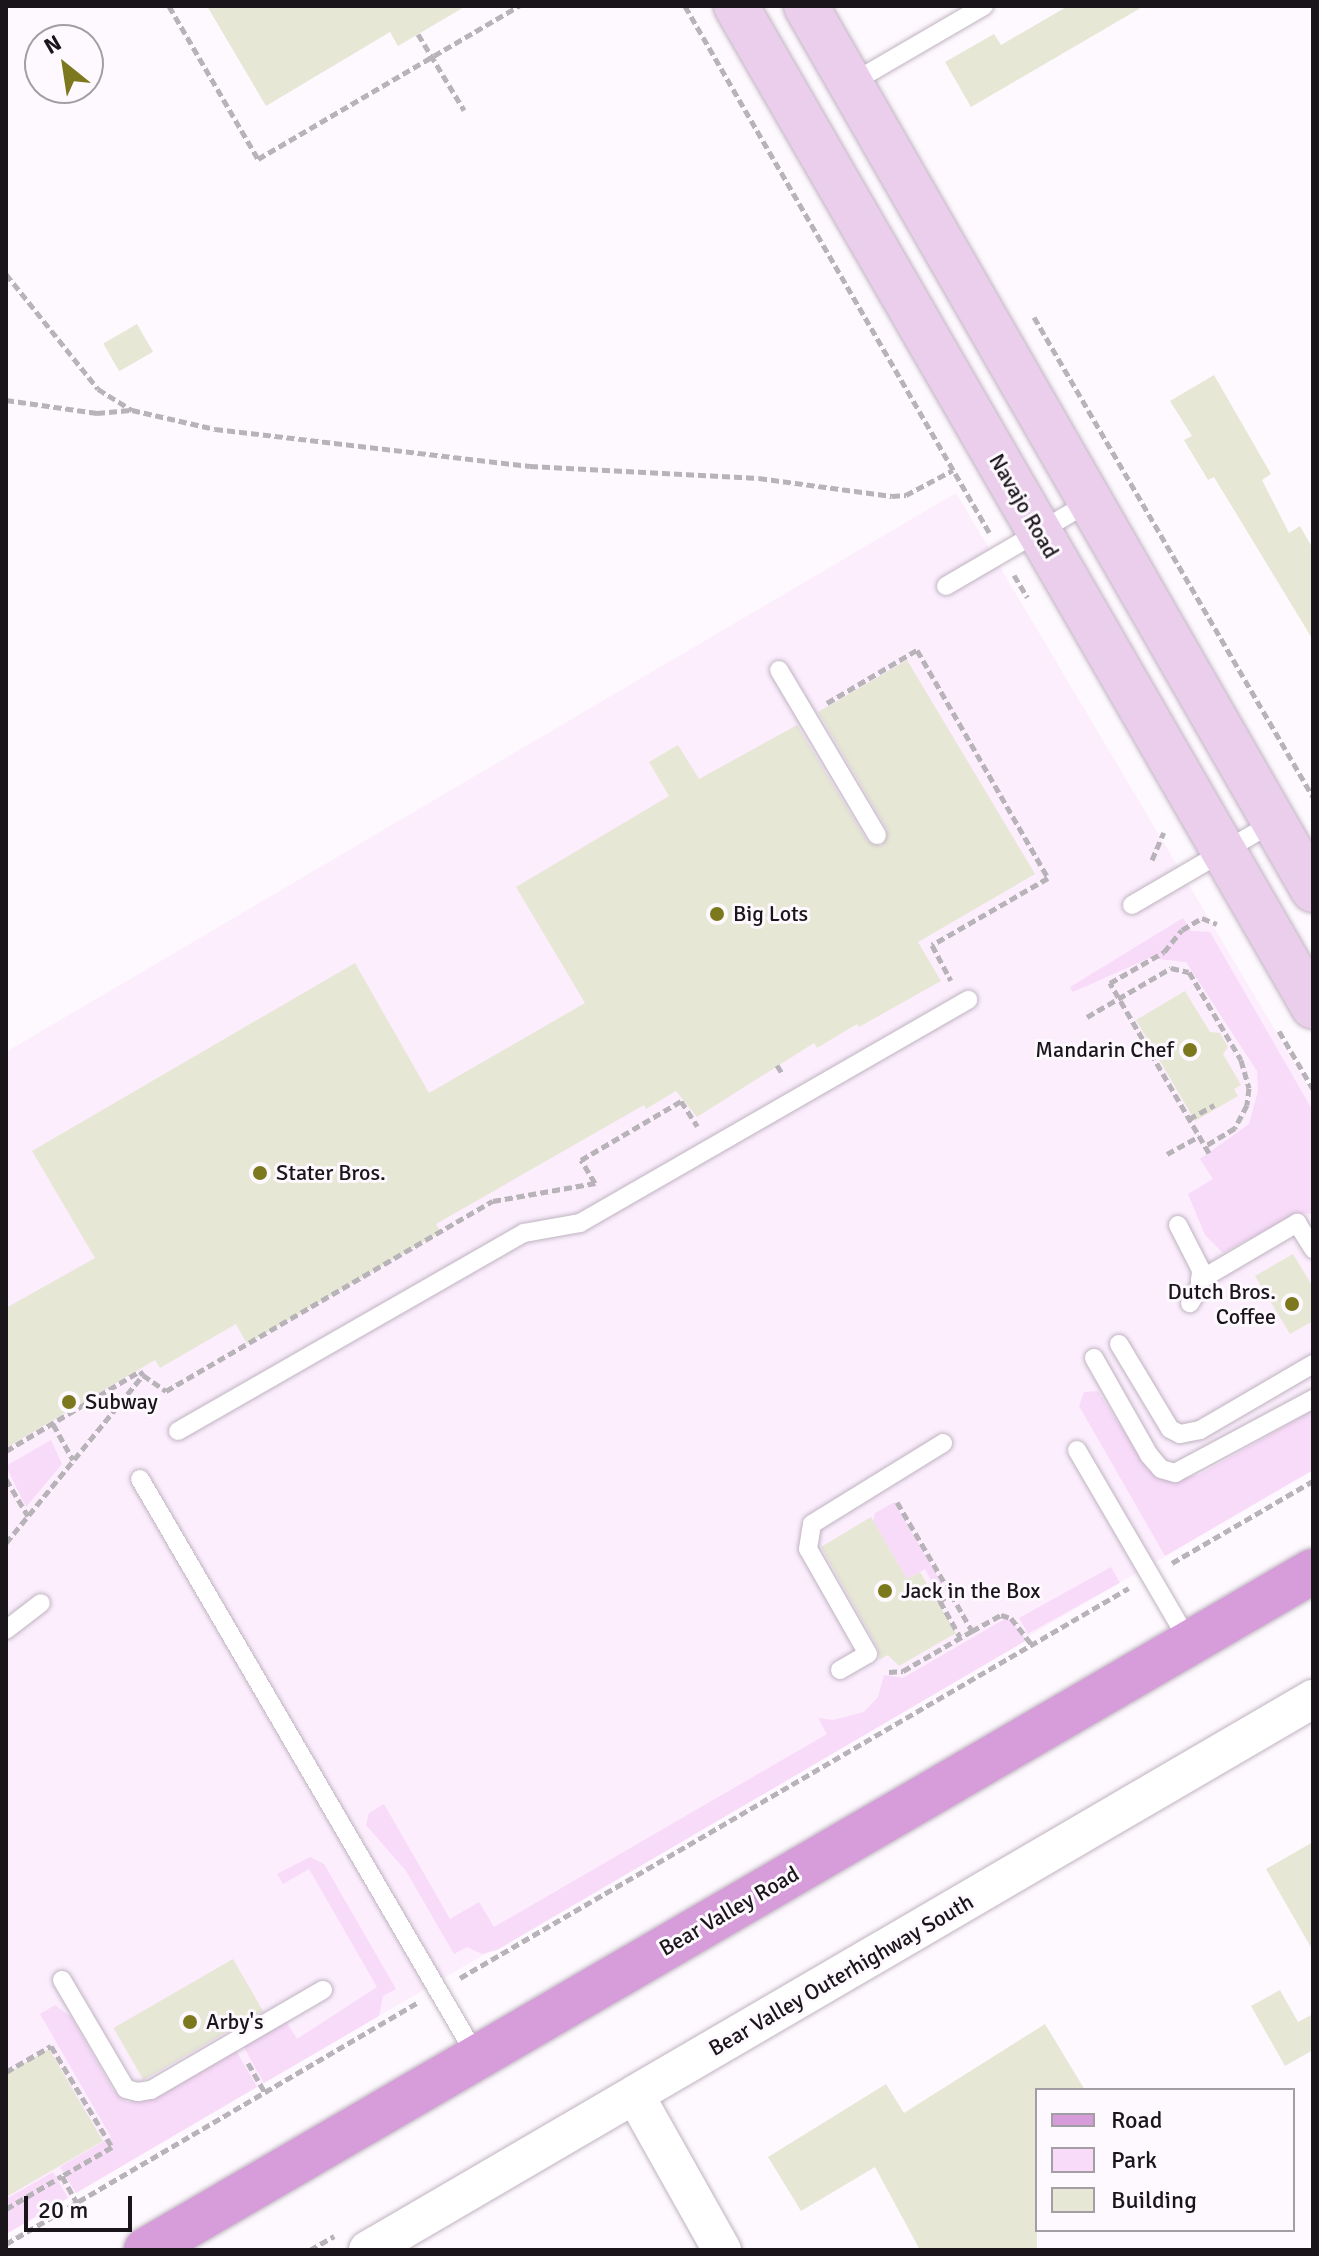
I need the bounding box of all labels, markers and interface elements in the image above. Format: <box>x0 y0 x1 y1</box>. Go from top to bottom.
north arrow <box>24 24 104 104</box>
text: N <box>39 29 66 60</box>
street label: Navajo Road <box>983 449 1065 563</box>
place label: Big Lots <box>733 901 808 927</box>
marker: Big Lots <box>708 905 726 923</box>
place label: Mandarin Chef <box>1035 1037 1174 1063</box>
marker: Mandarin Chef <box>1181 1041 1199 1059</box>
place label: Stater Bros. <box>276 1160 386 1186</box>
marker: Stater Bros. <box>251 1164 269 1182</box>
place label: Dutch Bros. Coffee <box>1168 1278 1276 1330</box>
marker: Dutch Bros. Coffee <box>1283 1295 1301 1313</box>
place label: Subway <box>85 1389 158 1415</box>
marker: Subway <box>60 1393 78 1411</box>
place label: Jack in the Box <box>901 1578 1040 1604</box>
marker: Jack in the Box <box>876 1582 894 1600</box>
street label: Bear Valley Road <box>655 1860 803 1962</box>
street label: Bear Valley Outerhighway South <box>704 1888 978 2062</box>
place label: Arby's <box>206 2009 264 2035</box>
marker: Arby's <box>181 2013 199 2031</box>
legend <box>1035 2088 1295 2232</box>
text: Road <box>1111 2105 1162 2135</box>
text: Park <box>1111 2145 1157 2175</box>
scale bar <box>28 2180 136 2230</box>
text: Building <box>1111 2185 1197 2215</box>
text: 20 m <box>38 2195 88 2225</box>

